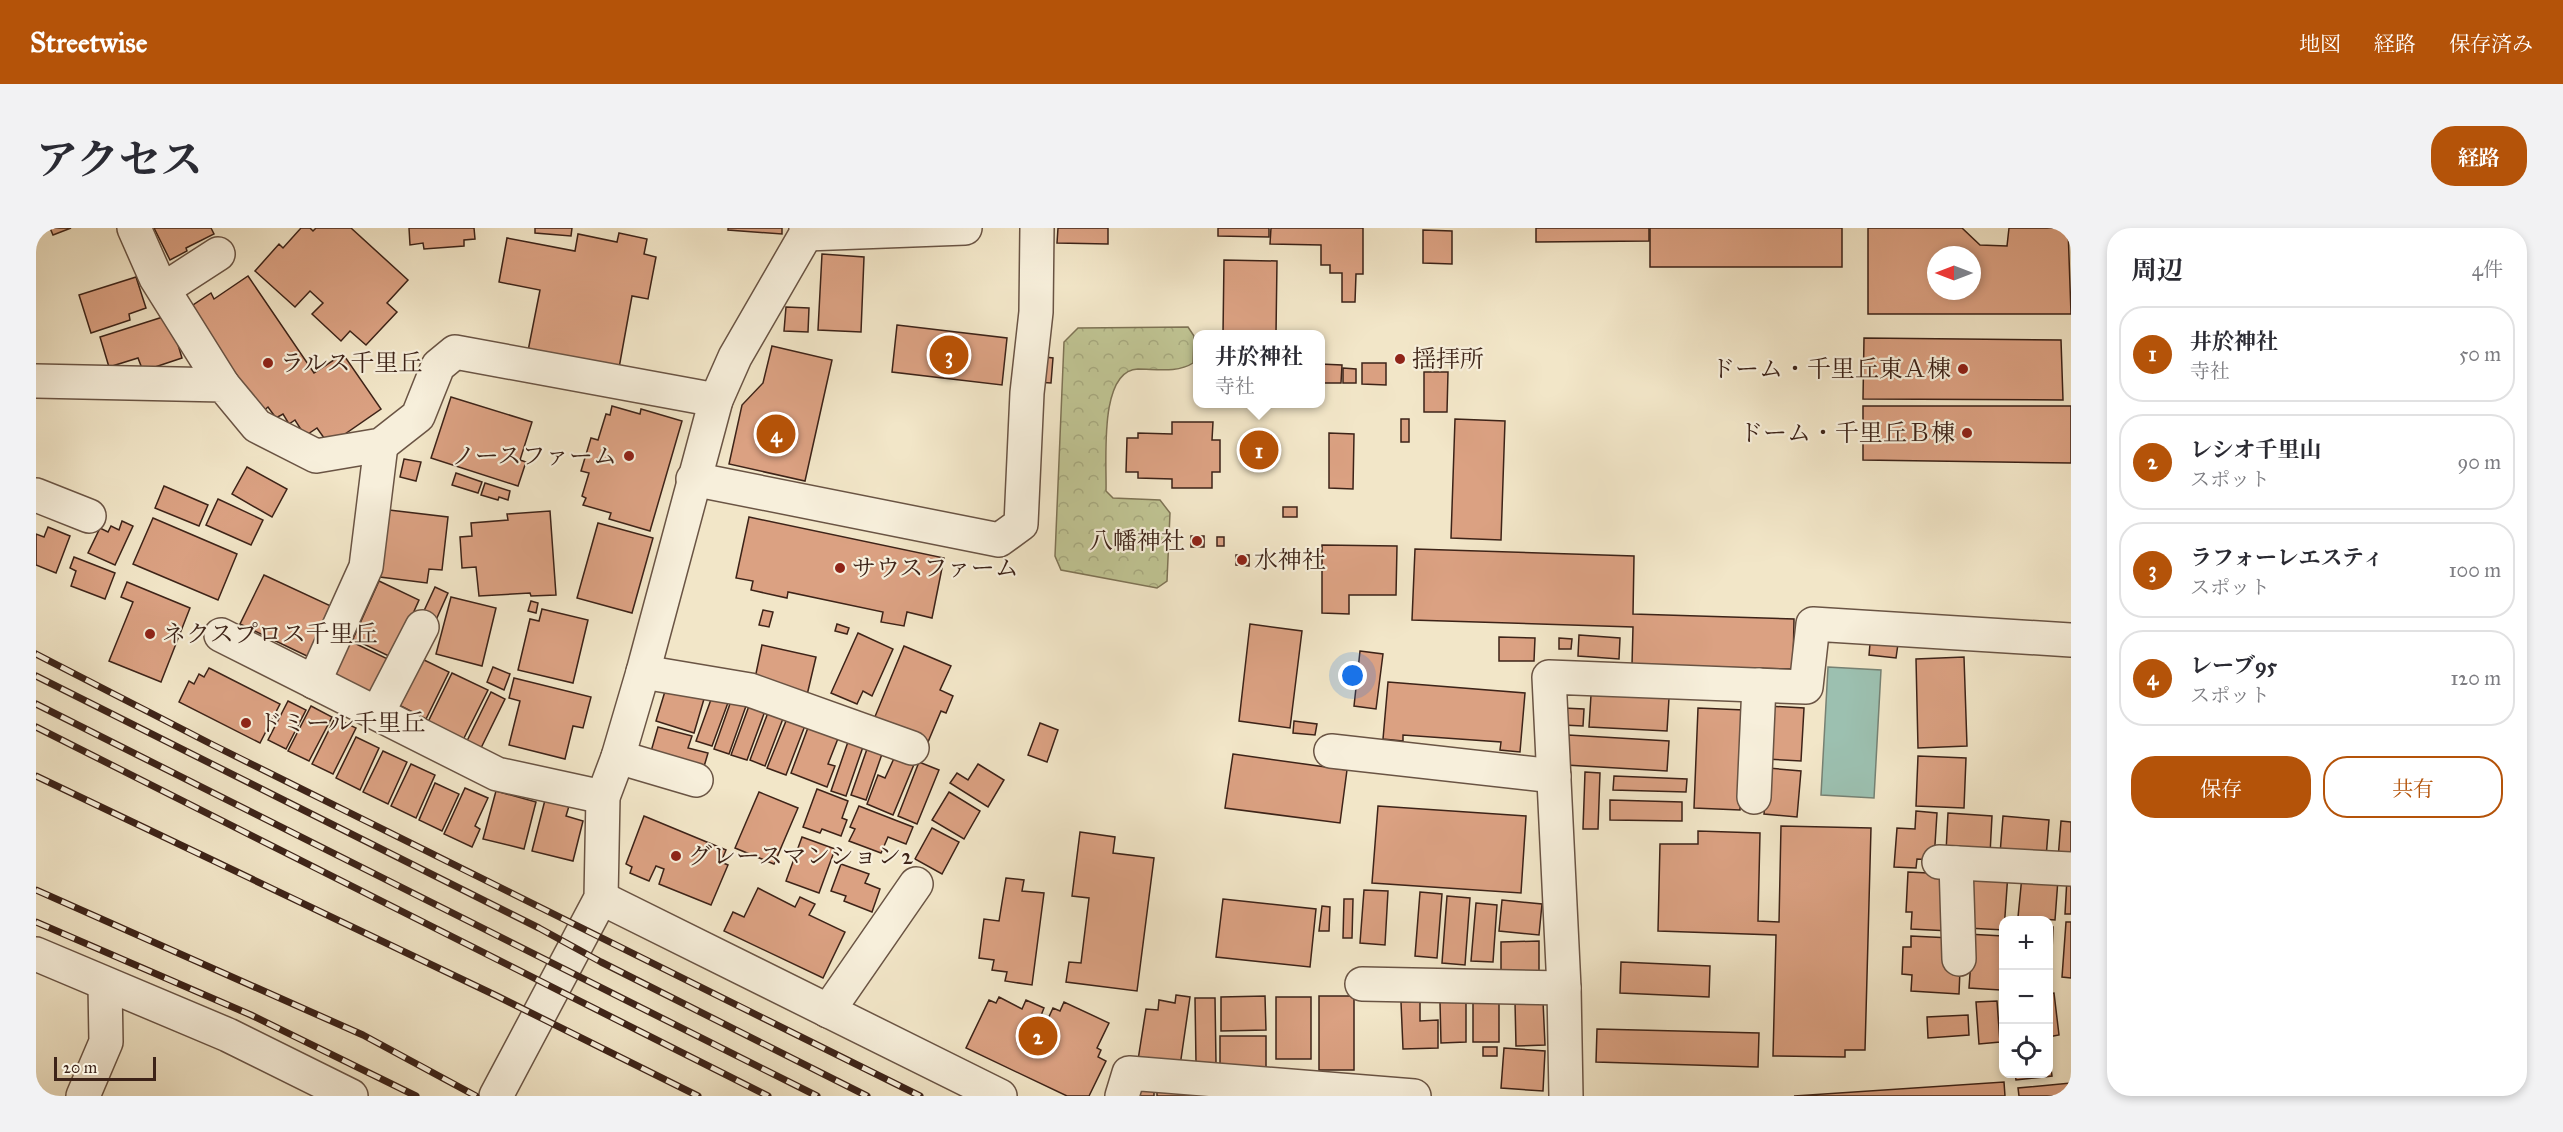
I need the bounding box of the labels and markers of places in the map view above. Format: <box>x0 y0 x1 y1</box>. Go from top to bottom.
pin: 3 <box>930 332 968 378</box>
place label: 揺拝所 <box>1412 344 1484 374</box>
place label: ラルス千里丘 <box>280 348 423 378</box>
marker: 揺拝所 <box>1393 352 1407 366</box>
place label: ドーム・千里丘東Ａ棟 <box>1711 354 1951 384</box>
marker: ラルス千里丘 <box>261 356 275 370</box>
marker: ドーム・千里丘東Ａ棟 <box>1956 362 1970 376</box>
pin: 4 <box>756 412 796 456</box>
place label: ドーム・千里丘Ｂ棟 <box>1739 418 1955 448</box>
marker: ドーム・千里丘Ｂ棟 <box>1960 426 1974 440</box>
pin: 1 <box>1240 428 1278 472</box>
place label: ノースファーム <box>451 441 617 471</box>
marker: ノースファーム <box>622 449 636 463</box>
place label: 八幡神社 <box>1089 526 1185 556</box>
marker: 八幡神社 <box>1190 534 1204 548</box>
place label: 水神社 <box>1254 545 1326 575</box>
place label: サウスファーム <box>852 553 1019 583</box>
marker: 水神社 <box>1235 553 1249 567</box>
marker: サウスファーム <box>833 561 847 575</box>
place label: ネクスプロス千里丘 <box>162 619 378 649</box>
marker: ネクスプロス千里丘 <box>143 627 157 641</box>
place label: ドミール千里丘 <box>258 708 426 738</box>
marker: ドミール千里丘 <box>239 716 253 730</box>
place label: グレースマンション2 <box>688 841 913 871</box>
marker: グレースマンション2 <box>669 849 683 863</box>
pin: 2 <box>1018 1014 1058 1058</box>

